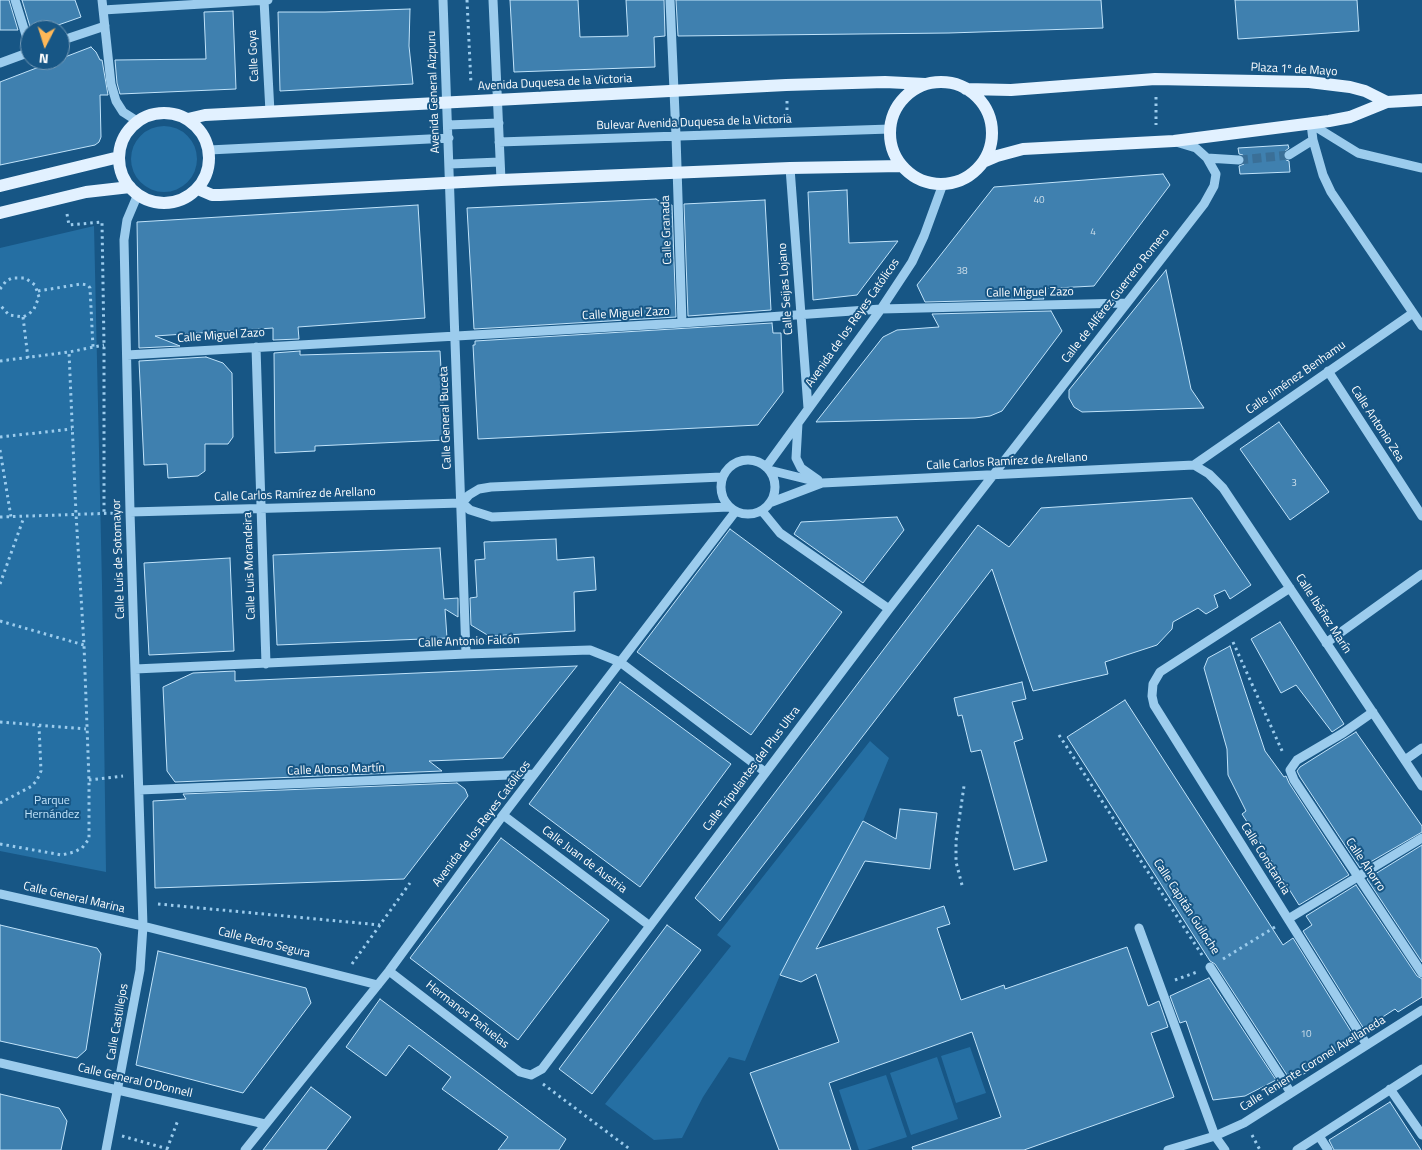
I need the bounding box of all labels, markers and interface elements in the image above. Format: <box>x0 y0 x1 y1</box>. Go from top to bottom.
north arrow <box>20 20 70 70</box>
street label: Calle Goya <box>245 30 263 82</box>
street label: Avenida General Aizpuru <box>425 30 443 154</box>
text: N <box>38 49 49 70</box>
street label: Plaza 1º de Mayo <box>1250 61 1338 79</box>
street label: Avenida Duquesa de la Victoria <box>477 72 633 94</box>
street label: Bulevar Avenida Duquesa de la Victoria <box>596 112 792 134</box>
street label: Calle Granada <box>659 195 675 265</box>
house number: 40 <box>1033 195 1045 207</box>
street label: Calle de Alférez Guerrero Romero <box>1059 226 1173 366</box>
house number: 4 <box>1090 227 1096 239</box>
street label: Calle Seijas Lojano <box>776 242 796 336</box>
street label: Avenida de los Reyes Católicos <box>803 256 903 390</box>
house number: 38 <box>956 266 968 278</box>
street label: Calle Miguel Zazo <box>986 285 1074 301</box>
street label: Calle Miguel Zazo <box>582 305 670 323</box>
street label: Calle Miguel Zazo <box>177 326 265 346</box>
street label: Calle Jiménez Benhamu <box>1243 338 1349 418</box>
street label: Calle General Buceta <box>437 366 455 470</box>
street label: Calle Antonio Zea <box>1347 383 1407 465</box>
street label: Calle Carlos Ramírez de Arellano <box>926 451 1088 473</box>
house number: 3 <box>1291 478 1297 490</box>
street label: Calle Carlos Ramírez de Arellano <box>214 485 376 505</box>
street label: Calle Luis de Sotomayor <box>110 499 128 619</box>
street label: Calle Luis Morandeira <box>241 512 259 620</box>
street label: Calle Ibáñez Marín <box>1292 572 1354 656</box>
street label: Calle Antonio Falcón <box>418 633 520 651</box>
street label: Calle Tripulantes del Plus Ultra <box>700 704 804 834</box>
street label: Avenida de los Reyes Católicos <box>430 758 534 890</box>
street label: Calle Alonso Martín <box>287 761 385 779</box>
park label: Parque Hernández <box>24 794 80 822</box>
street label: Calle Constancia <box>1237 820 1293 898</box>
street label: Calle Juan de Austria <box>539 823 629 897</box>
street label: Calle Ahorro <box>1342 836 1388 894</box>
street label: Calle Capitán Guiloche <box>1150 857 1222 957</box>
street label: Calle General Marina <box>22 879 126 917</box>
street label: Calle Pedro Segura <box>216 925 312 961</box>
street label: Hermanos Peñuelas <box>423 978 511 1052</box>
street label: Calle Castillejos <box>104 982 132 1062</box>
street label: Calle Teniente Coronel Avellaneda <box>1238 1013 1388 1115</box>
house number: 10 <box>1300 1029 1312 1041</box>
street label: Calle General O'Donnell <box>76 1061 194 1101</box>

